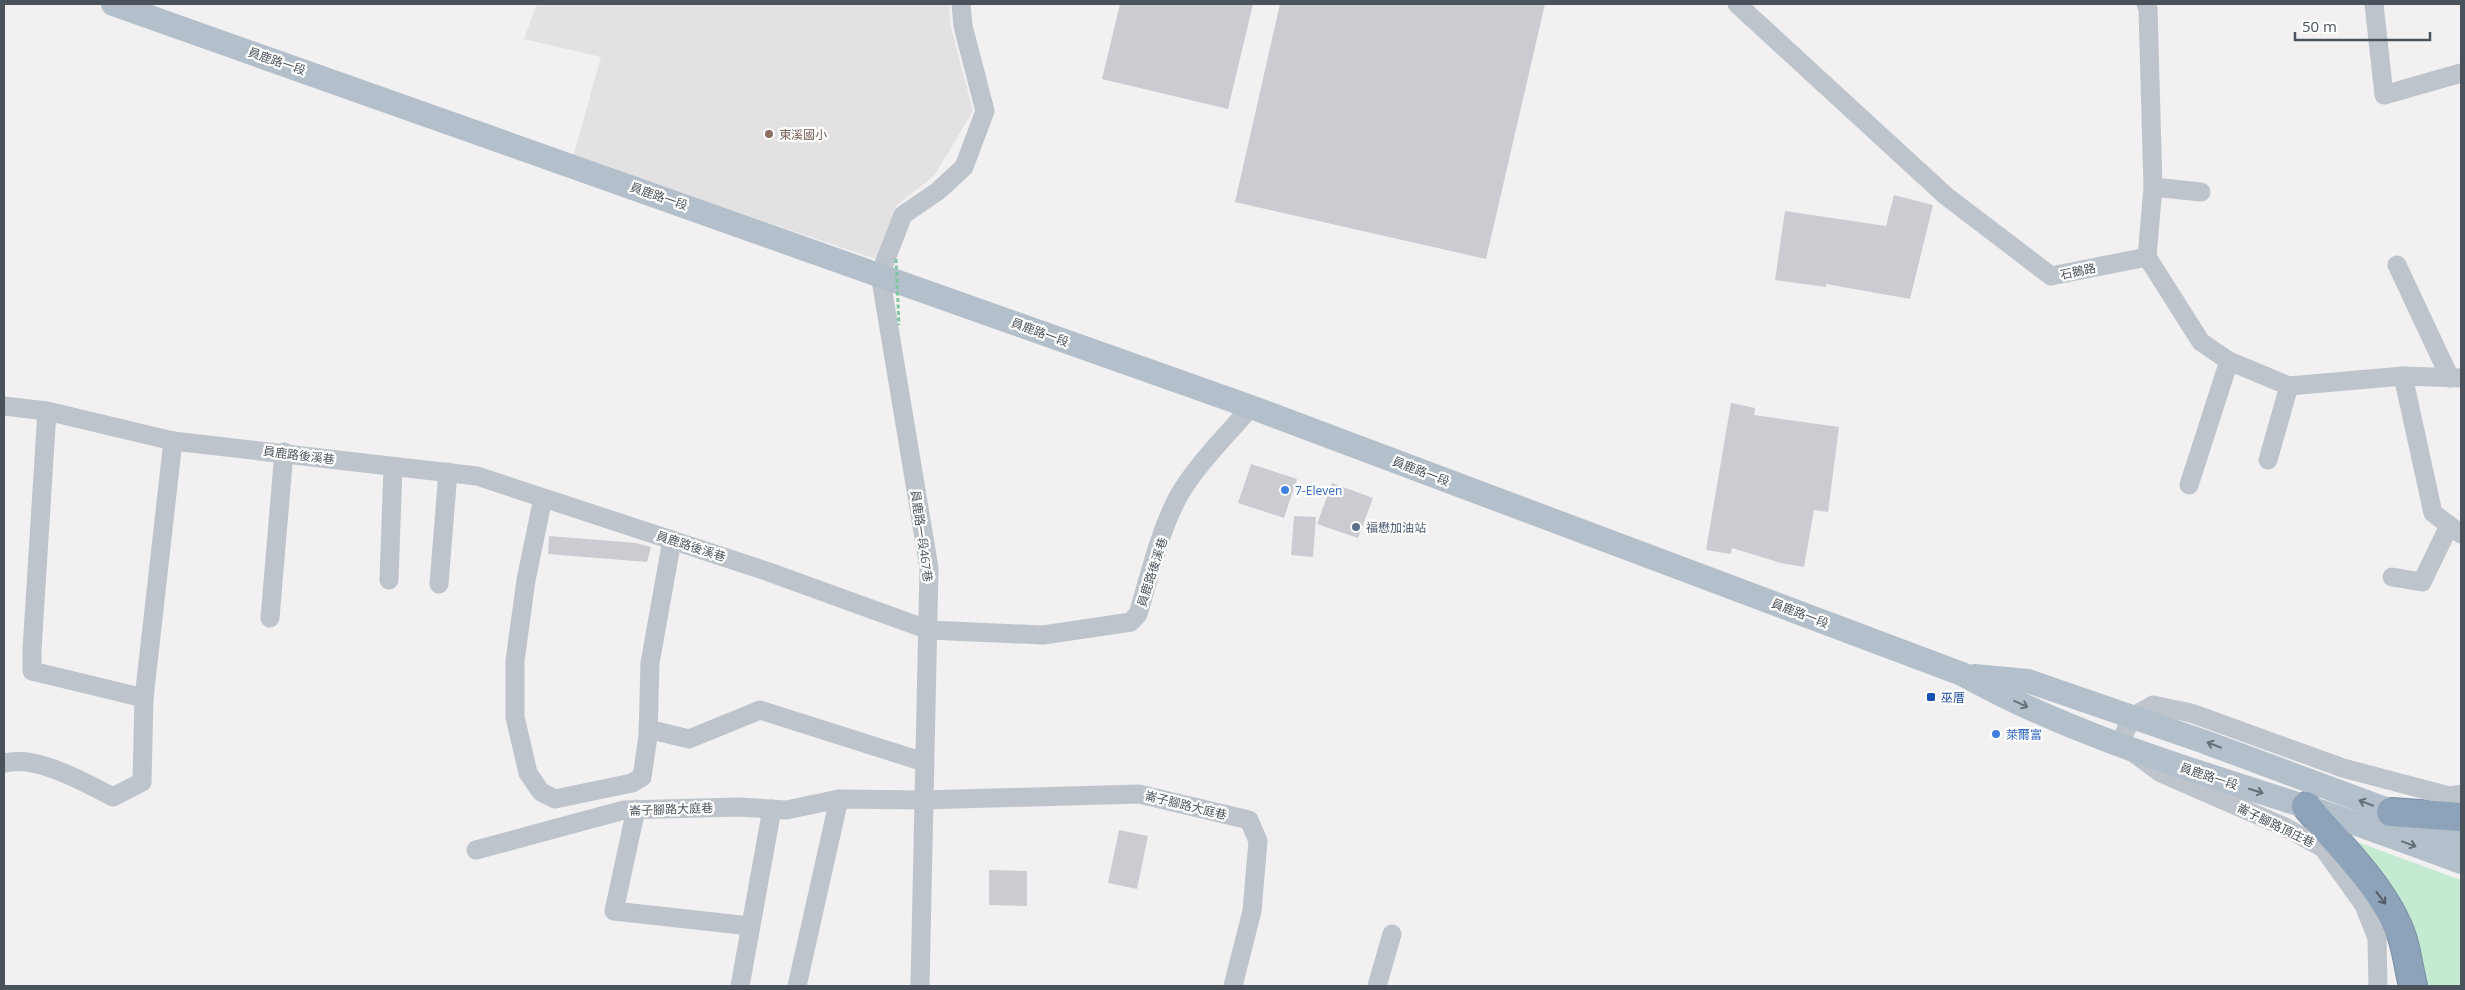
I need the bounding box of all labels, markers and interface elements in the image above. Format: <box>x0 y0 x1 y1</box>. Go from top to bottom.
scale bar <box>2295 10 2430 42</box>
text: 50 m <box>2302 16 2337 36</box>
street label: 員鹿路一段 <box>246 43 308 79</box>
place label: 東溪國小 <box>779 126 827 143</box>
marker: 東溪國小 <box>763 128 775 140</box>
street label: 員鹿路一段 <box>628 178 690 214</box>
street label: 石鵝路 <box>2059 259 2097 283</box>
street label: 員鹿路一段 <box>1009 314 1071 350</box>
street label: 員鹿路後溪巷 <box>262 442 336 468</box>
street label: 員鹿路一段 <box>1390 452 1452 490</box>
place label: 7-Eleven <box>1295 482 1342 499</box>
marker: 7-Eleven <box>1279 484 1291 496</box>
street label: 員鹿路一段467巷 <box>907 489 937 583</box>
place label: 福懋加油站 <box>1366 519 1426 536</box>
marker: 福懋加油站 <box>1350 521 1362 533</box>
street label: 員鹿路後溪巷 <box>654 527 728 565</box>
street label: 員鹿路後溪巷 <box>1133 535 1171 609</box>
street label: 員鹿路一段 <box>1769 594 1831 632</box>
place label: 巫厝 <box>1941 689 1965 706</box>
marker: 巫厝 <box>1925 691 1937 703</box>
one-way arrow <box>2014 700 2029 710</box>
place label: 萊爾富 <box>2006 726 2042 743</box>
marker: 萊爾富 <box>1990 728 2002 740</box>
one-way arrow <box>2207 740 2222 750</box>
street label: 員鹿路一段 <box>2178 759 2240 793</box>
street label: 崙子腳路大庭巷 <box>1143 787 1229 823</box>
one-way arrow <box>2247 787 2263 796</box>
one-way arrow <box>2359 798 2374 807</box>
street label: 崙子腳路大庭巷 <box>629 799 713 819</box>
street label: 崙子腳路頂庄巷 <box>2235 799 2317 851</box>
one-way arrow <box>2401 840 2417 849</box>
one-way arrow <box>2376 891 2387 904</box>

